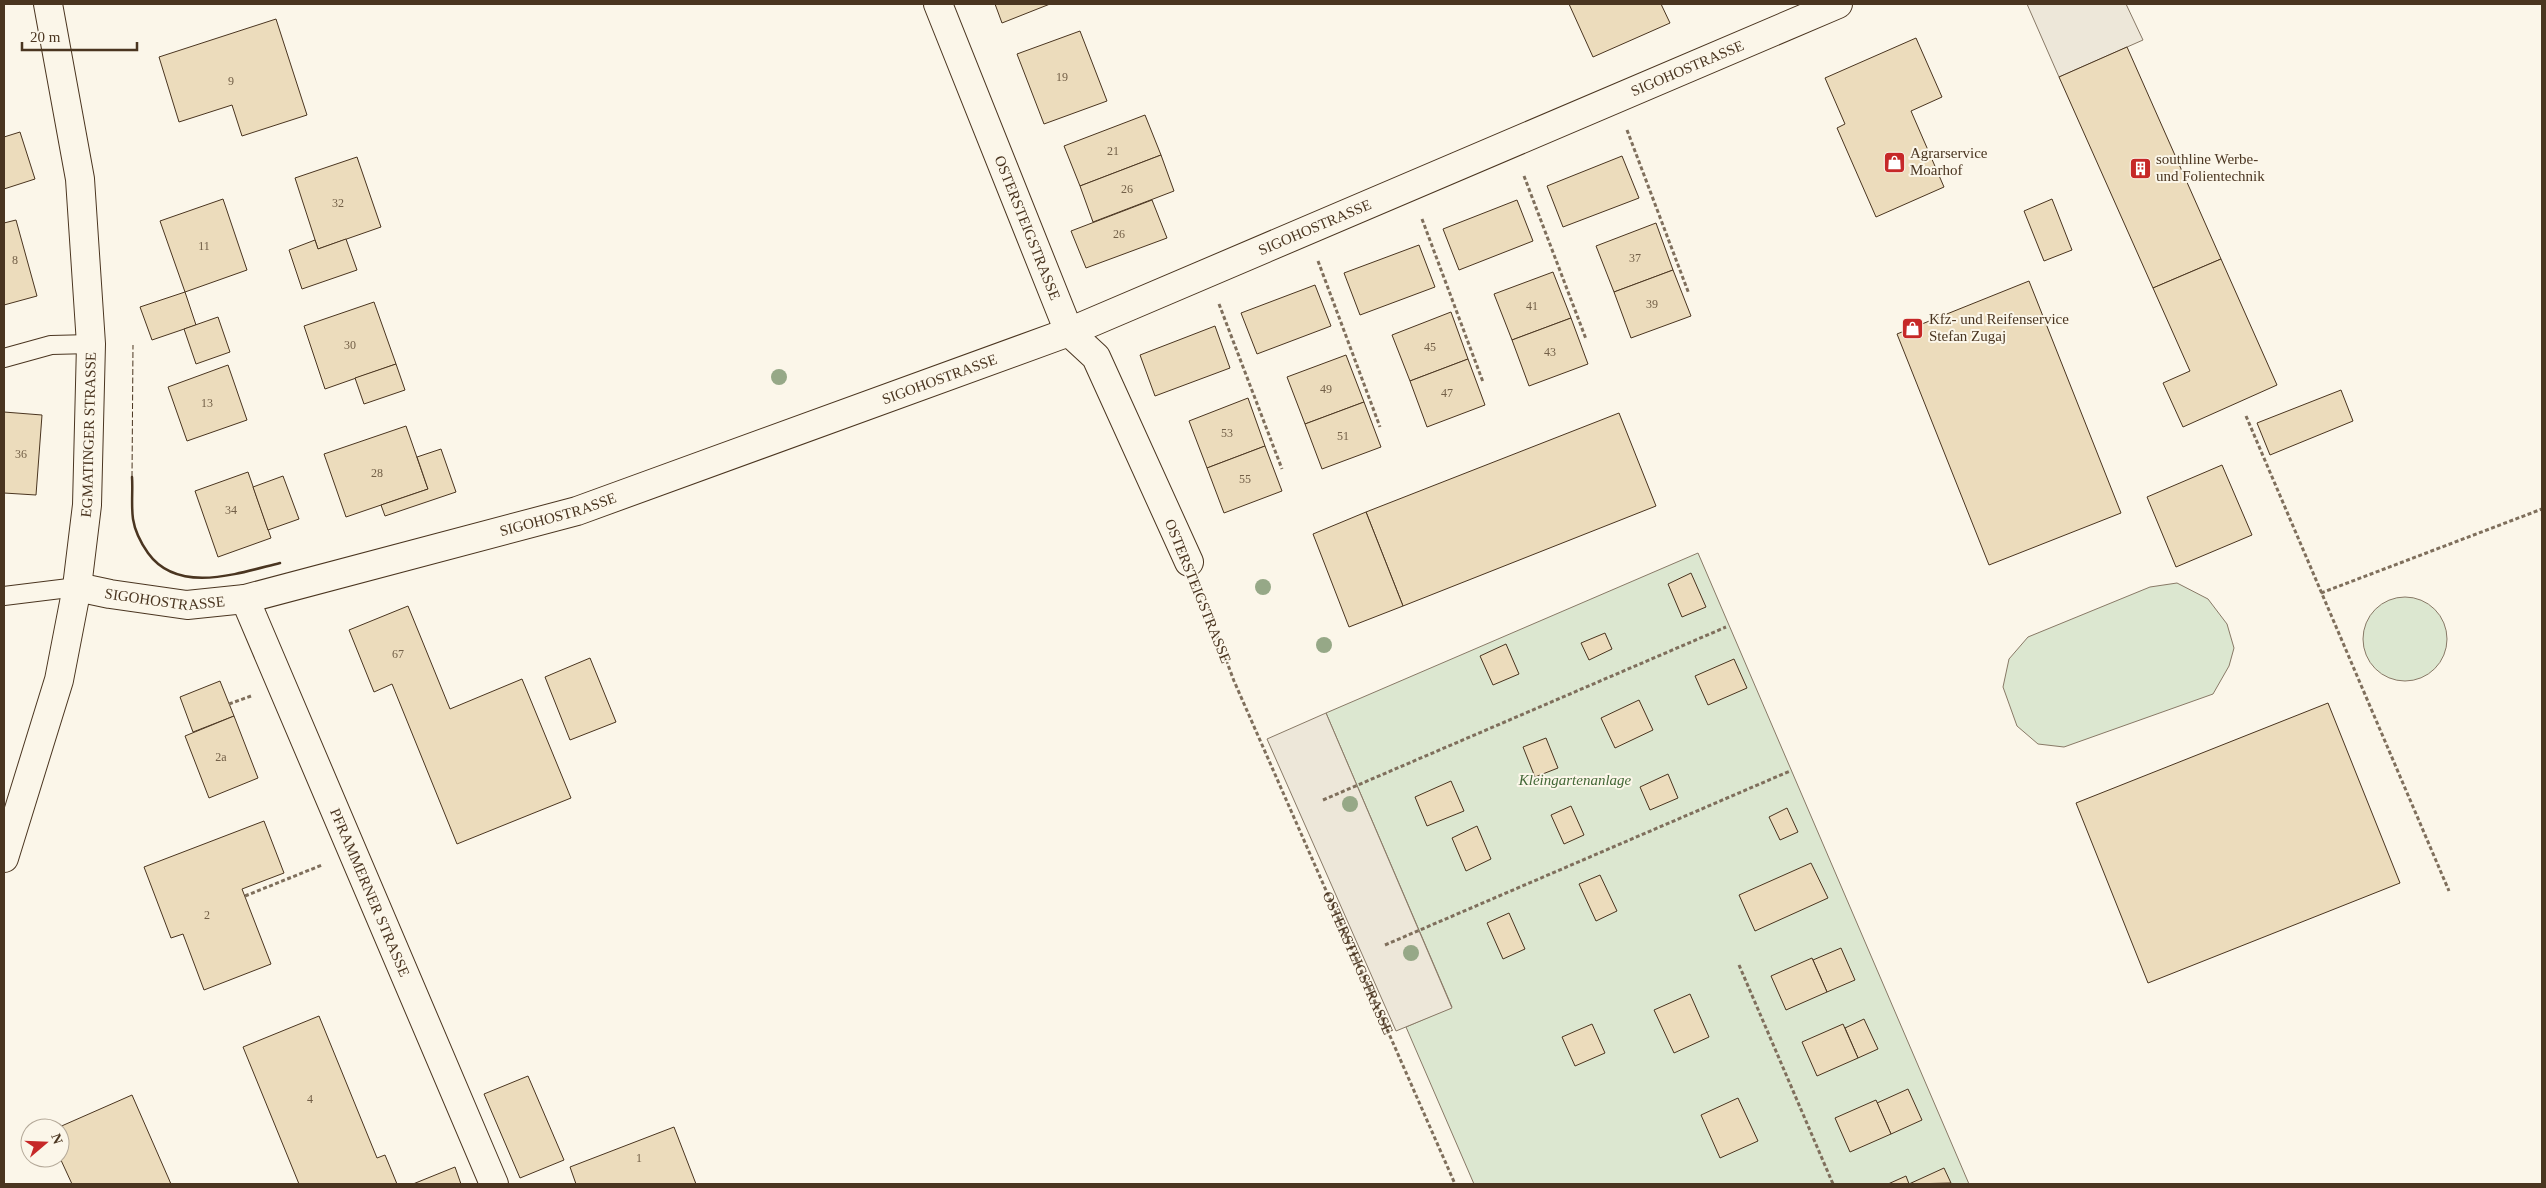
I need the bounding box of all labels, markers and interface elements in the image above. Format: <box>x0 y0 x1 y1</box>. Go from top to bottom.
scale bar <box>22 20 138 52</box>
text: 20 m <box>30 29 61 45</box>
street label: SIGOHOSTRASSE <box>1629 37 1746 99</box>
house number: 19 <box>1056 70 1068 84</box>
house number: 9 <box>228 74 234 88</box>
house number: 21 <box>1107 144 1119 158</box>
place label: Agrarservice Moarhof <box>1910 145 1988 178</box>
shop icon: Agrarservice Moarhof <box>1882 150 1906 174</box>
place label: southline Werbe- und Folientechnik <box>2156 151 2265 184</box>
street label: OSTERSTEIGSTRASSE <box>991 153 1063 302</box>
building icon: southline Werbe- und Folientechnik <box>2128 156 2152 180</box>
house number: 26 <box>1121 182 1133 196</box>
house number: 32 <box>332 196 344 210</box>
street label: SIGOHOSTRASSE <box>1256 196 1374 258</box>
house number: 26 <box>1113 227 1125 241</box>
house number: 11 <box>198 239 210 253</box>
house number: 37 <box>1629 251 1641 265</box>
house number: 8 <box>12 253 18 267</box>
house number: 39 <box>1646 297 1658 311</box>
house number: 41 <box>1526 299 1538 313</box>
place label: Kfz- und Reifenservice Stefan Zugaj <box>1929 311 2069 344</box>
shop icon: Kfz- und Reifenservice Stefan Zugaj <box>1901 316 1925 340</box>
house number: 30 <box>344 338 356 352</box>
house number: 45 <box>1424 340 1436 354</box>
house number: 43 <box>1544 345 1556 359</box>
street label: SIGOHOSTRASSE <box>880 351 999 407</box>
street label: EGMATINGER STRASSE <box>78 352 99 518</box>
house number: 49 <box>1320 382 1332 396</box>
house number: 47 <box>1441 386 1453 400</box>
house number: 13 <box>201 396 213 410</box>
house number: 53 <box>1221 426 1233 440</box>
house number: 51 <box>1337 429 1349 443</box>
house number: 36 <box>15 447 27 461</box>
house number: 28 <box>371 466 383 480</box>
house number: 55 <box>1239 472 1251 486</box>
street label: SIGOHOSTRASSE <box>498 489 618 539</box>
house number: 34 <box>225 503 237 517</box>
street label: OSTERSTEIGSTRASSE <box>1162 517 1234 665</box>
street label: SIGOHOSTRASSE <box>103 585 226 613</box>
house number: 67 <box>392 647 404 661</box>
house number: 2a <box>215 750 227 764</box>
park label: Kleingartenanlage <box>1518 772 1632 788</box>
street label: PFRAMMERNER STRASSE <box>327 806 413 979</box>
street label: OSTERSTEIGSTRASSE <box>1320 889 1396 1037</box>
house number: 2 <box>204 908 210 922</box>
house number: 4 <box>307 1092 313 1106</box>
north arrow <box>20 1118 70 1168</box>
text: N <box>48 1132 66 1146</box>
house number: 1 <box>636 1151 642 1165</box>

